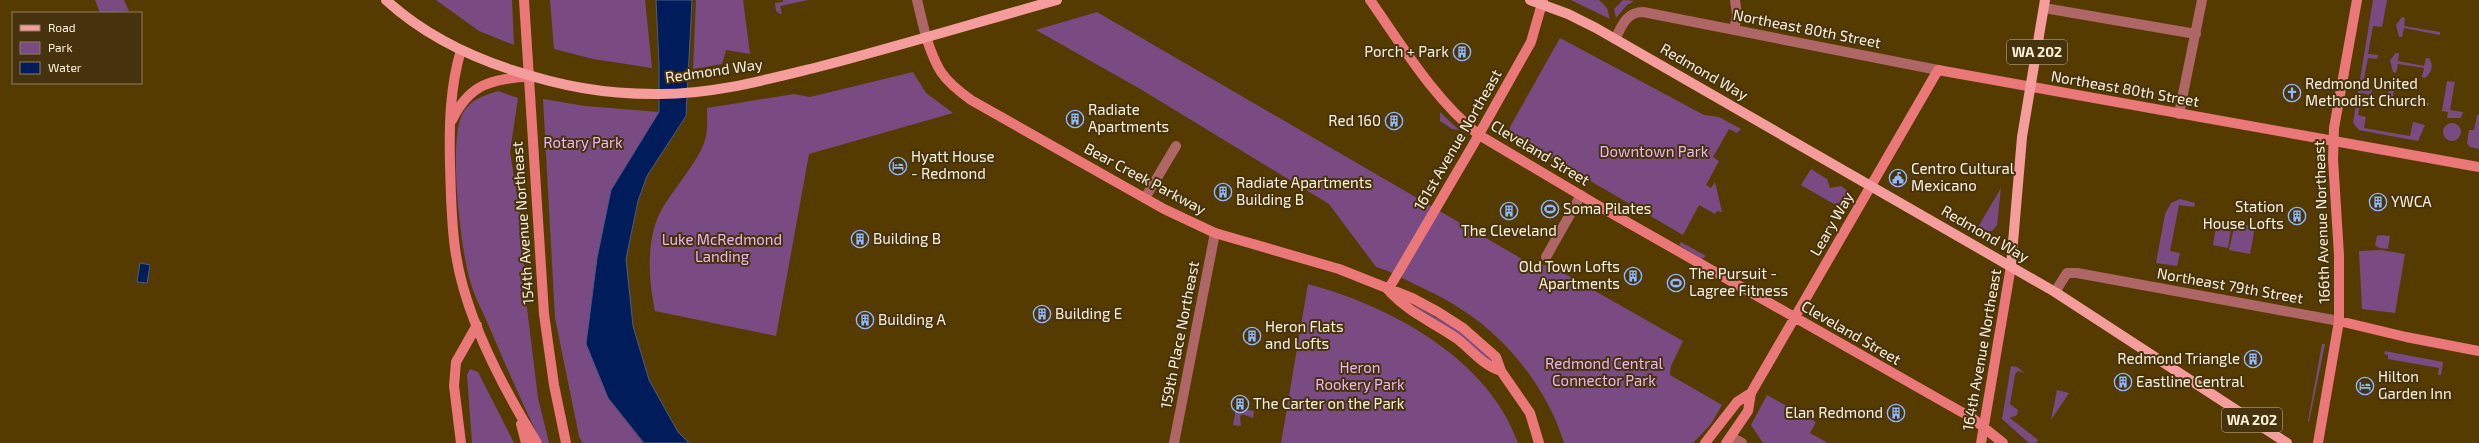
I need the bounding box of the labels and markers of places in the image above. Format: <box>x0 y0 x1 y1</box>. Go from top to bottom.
place label: Porch + Park <box>1364 42 1449 60</box>
building icon: Porch + Park <box>1452 42 1472 62</box>
place label: Redmond United Methodist Church <box>2305 74 2426 109</box>
church icon: Redmond United Methodist Church <box>2282 83 2302 103</box>
place label: Radiate Apartments <box>1088 100 1169 135</box>
building icon: Radiate Apartments <box>1065 109 1085 129</box>
place label: Red 160 <box>1328 111 1381 129</box>
building icon: Red 160 <box>1384 111 1404 131</box>
place label: Hyatt House - Redmond <box>911 147 995 182</box>
hotel icon: Hyatt House - Redmond <box>888 156 908 176</box>
place label: Centro Cultural Mexicano <box>1911 159 2015 194</box>
public building icon: Centro Cultural Mexicano <box>1888 168 1908 188</box>
place label: Radiate Apartments Building B <box>1236 173 1372 208</box>
building icon: Radiate Apartments Building B <box>1213 182 1233 202</box>
building icon: YWCA <box>2368 192 2388 212</box>
place label: YWCA <box>2391 192 2432 210</box>
place label: Station House Lofts <box>2203 197 2284 232</box>
sports icon: Soma Pilates <box>1540 199 1560 219</box>
place label: Soma Pilates <box>1563 199 1651 217</box>
building icon: The Cleveland <box>1499 201 1519 221</box>
building icon: Station House Lofts <box>2287 206 2307 226</box>
place label: The Cleveland <box>1461 221 1557 239</box>
building icon: Building B <box>850 229 870 249</box>
place label: Building B <box>873 229 941 247</box>
place label: Old Town Lofts Apartments <box>1519 257 1620 292</box>
place label: The Pursuit - Lagree Fitness <box>1689 264 1788 299</box>
building icon: Old Town Lofts Apartments <box>1623 266 1643 286</box>
sports icon: The Pursuit - Lagree Fitness <box>1666 273 1686 293</box>
building icon: Building E <box>1032 304 1052 324</box>
place label: Building E <box>1055 304 1122 322</box>
building icon: Building A <box>855 310 875 330</box>
place label: Building A <box>878 310 946 328</box>
place label: Heron Flats and Lofts <box>1265 317 1344 352</box>
building icon: Heron Flats and Lofts <box>1242 326 1262 346</box>
place label: Redmond Triangle <box>2117 349 2240 367</box>
building icon: Redmond Triangle <box>2243 349 2263 369</box>
place label: Hilton Garden Inn <box>2378 367 2452 402</box>
building icon: Eastline Central <box>2113 372 2133 392</box>
place label: Eastline Central <box>2136 372 2245 390</box>
hotel icon: Hilton Garden Inn <box>2355 376 2375 396</box>
building icon: The Carter on the Park <box>1230 394 1250 414</box>
place label: The Carter on the Park <box>1253 394 1405 412</box>
place label: Elan Redmond <box>1785 403 1883 421</box>
building icon: Elan Redmond <box>1886 403 1906 423</box>

